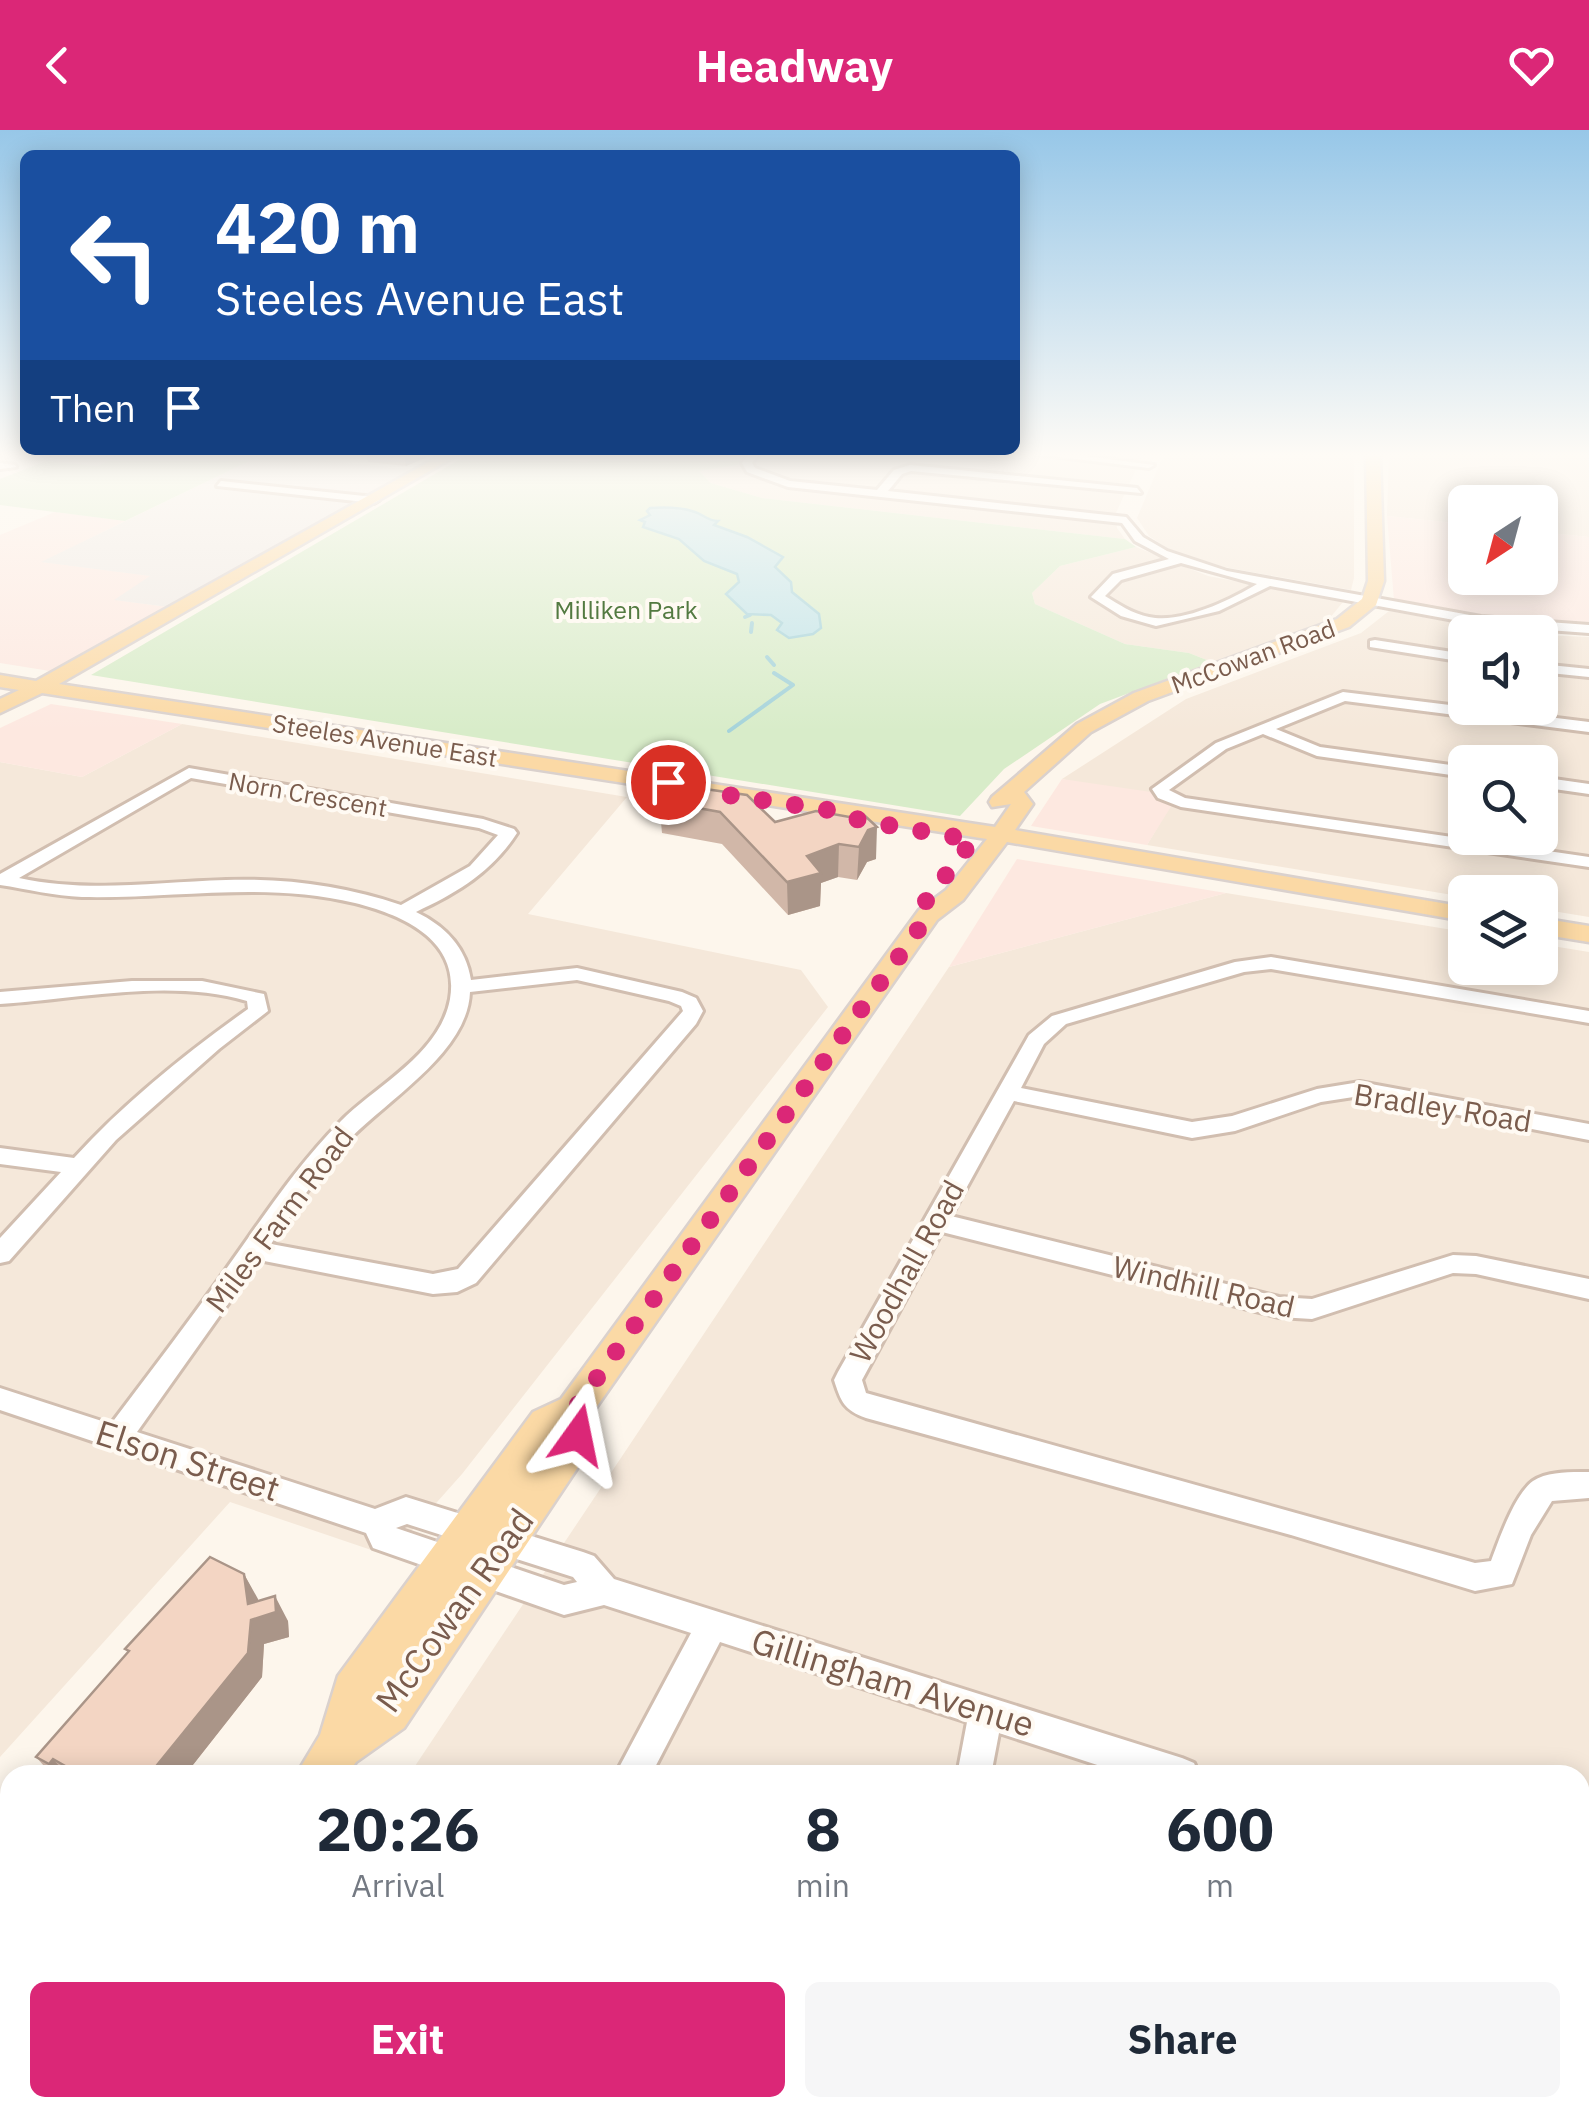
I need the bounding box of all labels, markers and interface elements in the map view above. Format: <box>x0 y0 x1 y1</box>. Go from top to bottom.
text: Headway <box>696 36 893 94</box>
icon: back <box>30 38 85 93</box>
icon: heart <box>1504 38 1559 93</box>
text: 420 m <box>215 181 420 272</box>
icon: left <box>50 190 180 320</box>
text: Steeles Avenue East <box>215 269 624 327</box>
icon: arrive <box>156 380 211 435</box>
text: Then <box>50 383 136 432</box>
north arrow <box>1448 485 1558 595</box>
map controls <box>1448 485 1558 985</box>
park label: Milliken Park <box>554 593 698 626</box>
street label: McCowan Road <box>1166 611 1340 701</box>
button: sound <box>1448 615 1558 725</box>
street label: Steeles Avenue East <box>270 706 500 774</box>
pin <box>626 740 711 825</box>
button: search <box>1448 745 1558 855</box>
icon: arrive <box>641 755 696 810</box>
street label: Norn Crescent <box>226 764 390 824</box>
button: layers <box>1448 875 1558 985</box>
street label: Bradley Road <box>1351 1074 1535 1140</box>
street label: Miles Farm Road <box>196 1118 362 1320</box>
street label: Woodhall Road <box>840 1173 972 1369</box>
street label: Windhill Road <box>1109 1246 1299 1326</box>
position arrow <box>526 1383 630 1487</box>
street label: Elson Street <box>90 1409 286 1511</box>
street label: McCowan Road <box>365 1499 543 1721</box>
street label: Gillingham Avenue <box>746 1617 1040 1747</box>
text: 20:26 <box>316 1789 480 1868</box>
text: 8 <box>805 1789 841 1868</box>
text: 600 <box>1166 1789 1274 1868</box>
text: Arrival <box>351 1864 445 1906</box>
text: min <box>796 1864 850 1906</box>
text: m <box>1206 1864 1234 1906</box>
button: Exit <box>30 1982 785 2097</box>
button: Share <box>805 1982 1560 2097</box>

